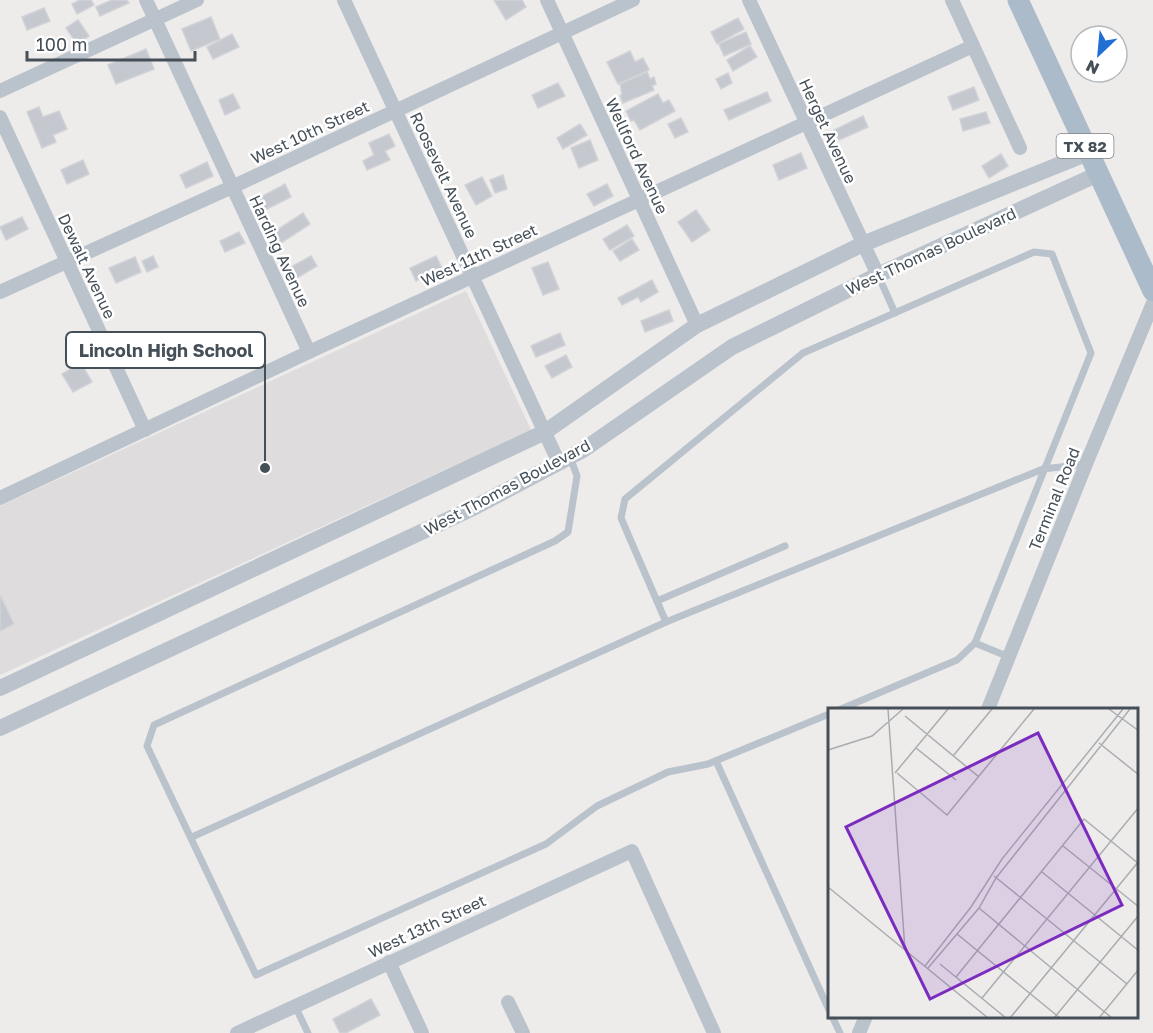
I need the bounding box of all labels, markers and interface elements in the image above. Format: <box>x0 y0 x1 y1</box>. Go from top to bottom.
scale bar <box>27 24 195 62</box>
north arrow <box>1069 24 1129 84</box>
text: 100 m <box>36 33 87 55</box>
text: N <box>1083 56 1102 79</box>
street label: Herget Avenue <box>795 75 861 187</box>
street label: Wellford Avenue <box>601 95 673 217</box>
street label: West 10th Street <box>248 96 372 168</box>
street label: Roosevelt Avenue <box>406 109 482 241</box>
road number: TX 82 <box>1056 134 1114 158</box>
street label: Harding Avenue <box>245 192 315 310</box>
street label: West Thomas Boulevard <box>843 203 1019 299</box>
street label: Dewalt Avenue <box>54 210 120 322</box>
street label: West 11th Street <box>418 219 540 291</box>
callout: Lincoln High School <box>66 332 265 368</box>
text: Lincoln High School <box>79 339 253 361</box>
street label: West Thomas Boulevard <box>421 435 593 539</box>
street label: Terminal Road <box>1024 444 1084 554</box>
inset map <box>828 708 1138 1018</box>
street label: West 13th Street <box>365 890 489 962</box>

